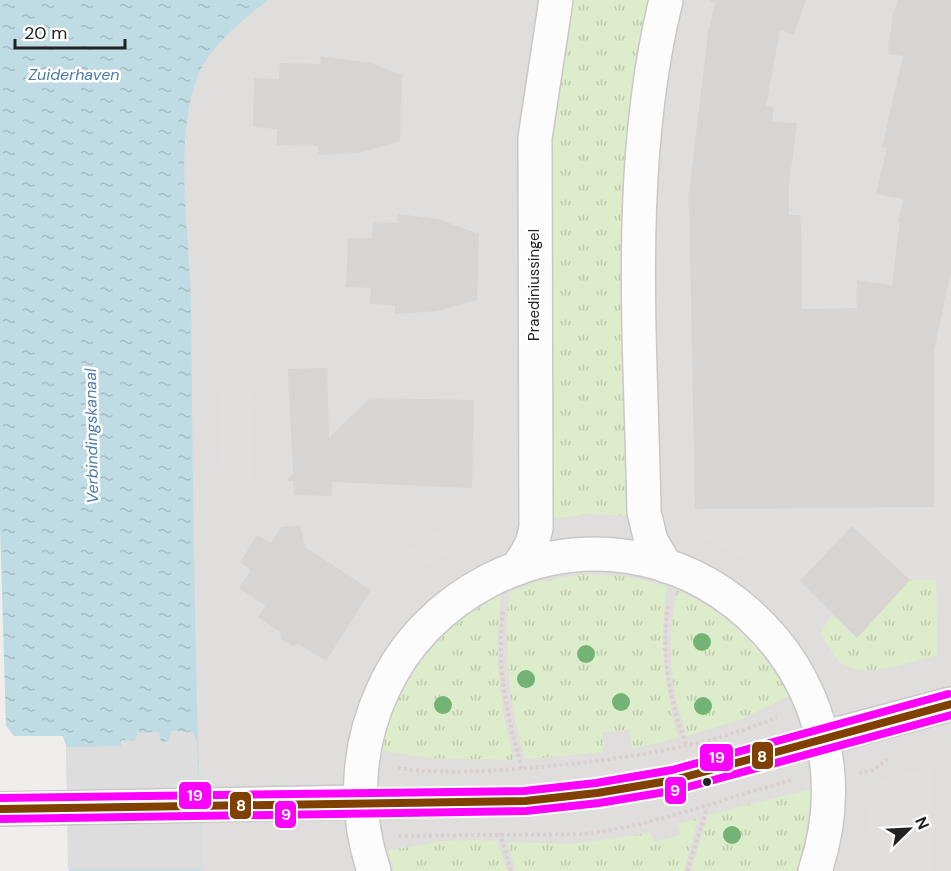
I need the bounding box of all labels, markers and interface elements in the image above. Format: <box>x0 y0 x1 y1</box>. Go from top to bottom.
scale bar <box>15 12 124 50</box>
text: 20 m <box>24 21 67 45</box>
water label: Zuiderhaven <box>28 64 120 85</box>
street label: Praediniussingel <box>524 229 544 341</box>
water label: Verbindingskanaal <box>80 368 103 504</box>
line badge: 8 <box>751 741 774 770</box>
line badge: 19 <box>699 743 734 772</box>
text: 8 <box>757 746 767 767</box>
text: 19 <box>709 747 725 768</box>
line badge: 9 <box>664 776 687 805</box>
unlabelled marker <box>701 776 713 788</box>
text: 9 <box>670 780 680 801</box>
line badge: 19 <box>178 781 212 810</box>
text: 19 <box>187 785 203 806</box>
line badge: 8 <box>229 791 252 820</box>
text: 8 <box>236 795 246 816</box>
north arrow <box>879 799 939 859</box>
line badge: 9 <box>274 800 297 829</box>
text: 9 <box>281 804 291 825</box>
text: N <box>910 814 934 833</box>

